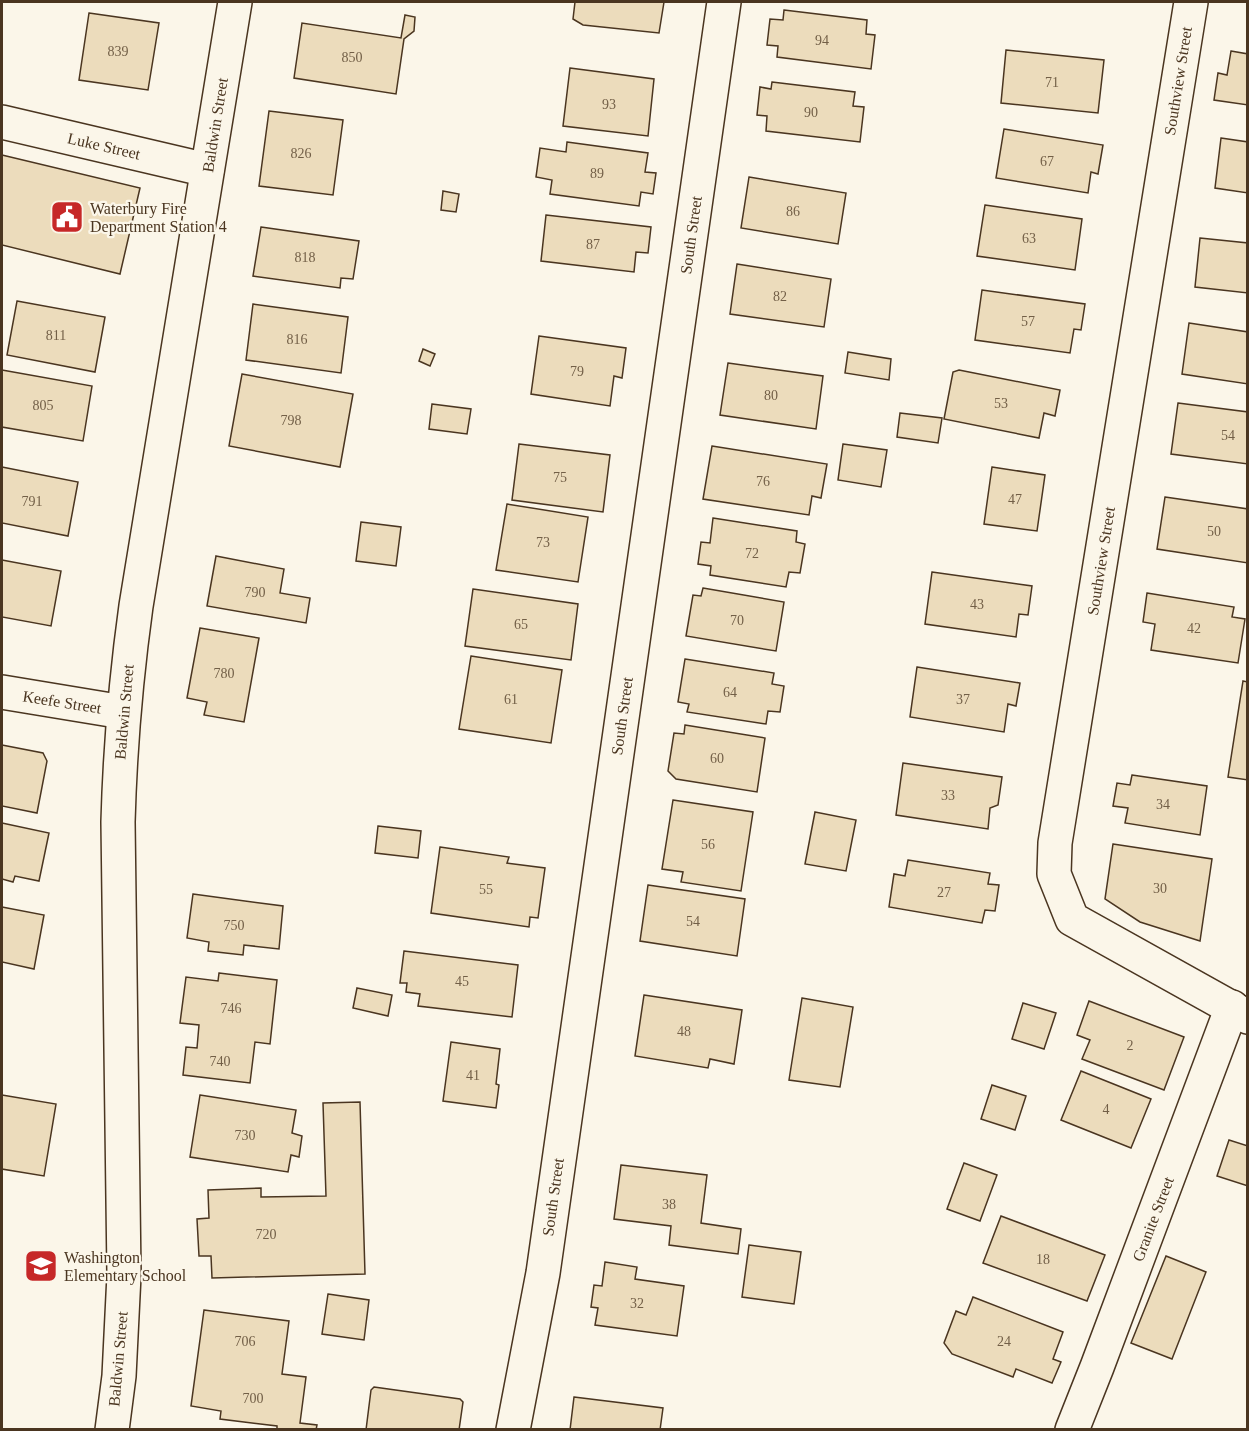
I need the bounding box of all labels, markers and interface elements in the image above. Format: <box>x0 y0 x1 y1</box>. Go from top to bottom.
street label: Southview Street <box>1161 25 1195 137</box>
house number: 94 <box>815 33 829 48</box>
house number: 839 <box>108 44 129 59</box>
house number: 850 <box>342 50 363 65</box>
house number: 71 <box>1045 75 1059 90</box>
street label: Baldwin Street <box>199 76 231 174</box>
house number: 93 <box>602 97 616 112</box>
house number: 90 <box>804 105 818 120</box>
street label: Luke Street <box>66 129 143 163</box>
house number: 826 <box>291 146 312 161</box>
house number: 67 <box>1040 154 1054 169</box>
house number: 89 <box>590 166 604 181</box>
street label: South Street <box>677 194 705 275</box>
public building icon: Waterbury Fire Department Station 4 <box>49 199 85 235</box>
place label: Waterbury Fire Department Station 4 <box>90 200 227 236</box>
house number: 86 <box>786 204 800 219</box>
house number: 63 <box>1022 231 1036 246</box>
house number: 87 <box>586 237 600 252</box>
house number: 818 <box>295 250 316 265</box>
house number: 82 <box>773 289 787 304</box>
house number: 57 <box>1021 314 1035 329</box>
house number: 811 <box>46 328 66 343</box>
house number: 816 <box>287 332 308 347</box>
house number: 79 <box>570 364 584 379</box>
house number: 80 <box>764 388 778 403</box>
house number: 53 <box>994 396 1008 411</box>
house number: 805 <box>33 398 54 413</box>
house number: 798 <box>281 413 302 428</box>
house number: 54 <box>1221 428 1235 443</box>
house number: 75 <box>553 470 567 485</box>
house number: 76 <box>756 474 770 489</box>
house number: 47 <box>1008 492 1022 507</box>
house number: 791 <box>22 494 43 509</box>
street label: Southview Street <box>1084 505 1118 617</box>
house number: 50 <box>1207 524 1221 539</box>
house number: 73 <box>536 535 550 550</box>
house number: 72 <box>745 546 759 561</box>
house number: 790 <box>245 585 266 600</box>
house number: 43 <box>970 597 984 612</box>
house number: 70 <box>730 613 744 628</box>
house number: 65 <box>514 617 528 632</box>
house number: 42 <box>1187 621 1201 636</box>
street label: Baldwin Street <box>111 663 137 760</box>
house number: 780 <box>214 666 235 681</box>
street label: South Street <box>608 675 636 756</box>
house number: 64 <box>723 685 737 700</box>
street label: Keefe Street <box>21 687 103 717</box>
house number: 61 <box>504 692 518 707</box>
house number: 37 <box>956 692 970 707</box>
house number: 60 <box>710 751 724 766</box>
house number: 33 <box>941 788 955 803</box>
house number: 34 <box>1156 797 1170 812</box>
house number: 56 <box>701 837 715 852</box>
house number: 30 <box>1153 881 1167 896</box>
house number: 55 <box>479 882 493 897</box>
house number: 27 <box>937 885 951 900</box>
house number: 54 <box>686 914 700 929</box>
house number: 750 <box>224 918 245 933</box>
house number: 45 <box>455 974 469 989</box>
house number: 746 <box>221 1001 242 1016</box>
house number: 48 <box>677 1024 691 1039</box>
house number: 2 <box>1127 1038 1134 1053</box>
house number: 740 <box>210 1054 231 1069</box>
house number: 41 <box>466 1068 480 1083</box>
house number: 4 <box>1103 1102 1110 1117</box>
house number: 730 <box>235 1128 256 1143</box>
street label: South Street <box>539 1156 567 1237</box>
street label: Granite Street <box>1129 1174 1177 1264</box>
house number: 38 <box>662 1197 676 1212</box>
house number: 720 <box>256 1227 277 1242</box>
school or university icon: Washington Elementary School <box>23 1248 59 1284</box>
place label: Washington Elementary School <box>64 1249 187 1285</box>
house number: 18 <box>1036 1252 1050 1267</box>
house number: 32 <box>630 1296 644 1311</box>
street label: Baldwin Street <box>105 1310 131 1407</box>
house number: 706 <box>235 1334 256 1349</box>
house number: 24 <box>997 1334 1011 1349</box>
house number: 700 <box>243 1391 264 1406</box>

